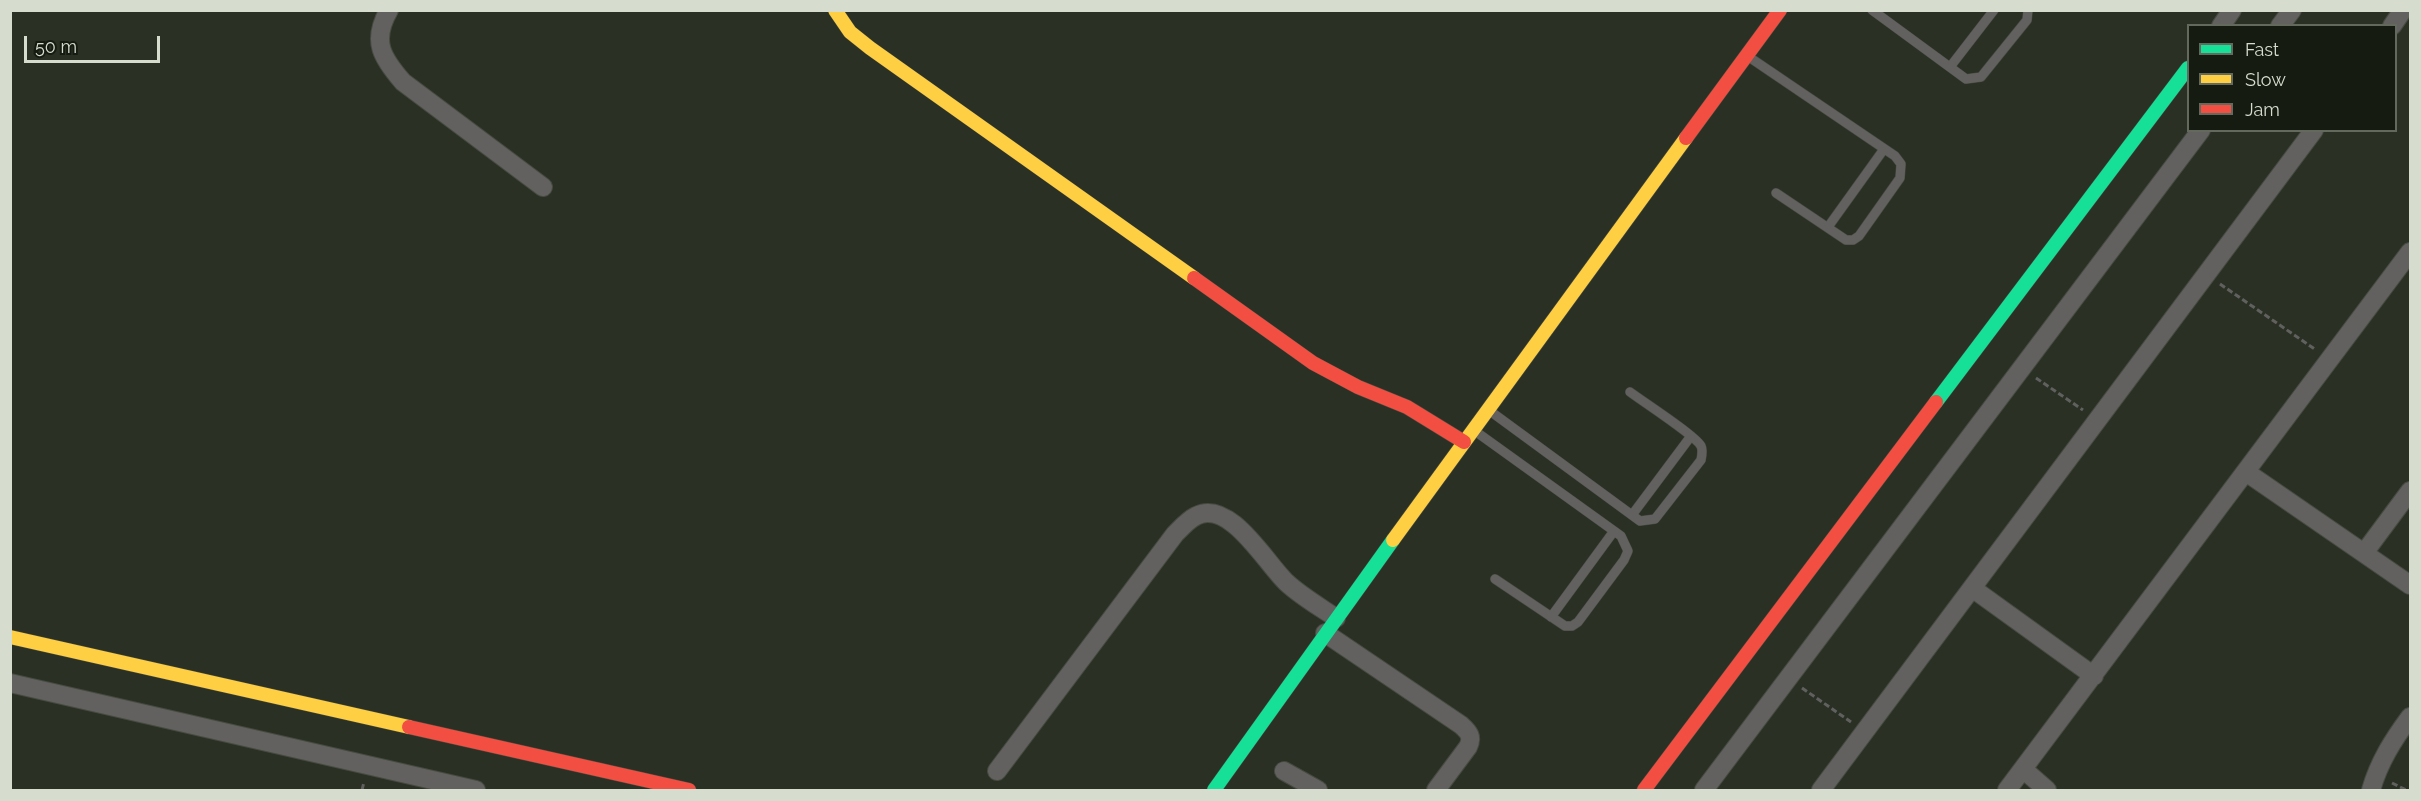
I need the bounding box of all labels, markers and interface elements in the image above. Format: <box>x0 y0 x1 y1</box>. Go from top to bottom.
scale bar <box>27 24 164 62</box>
legend <box>2187 24 2397 132</box>
text: 50 m <box>35 36 77 57</box>
text: Fast <box>2245 39 2279 60</box>
text: Slow <box>2245 69 2286 90</box>
text: Jam <box>2245 99 2280 120</box>

